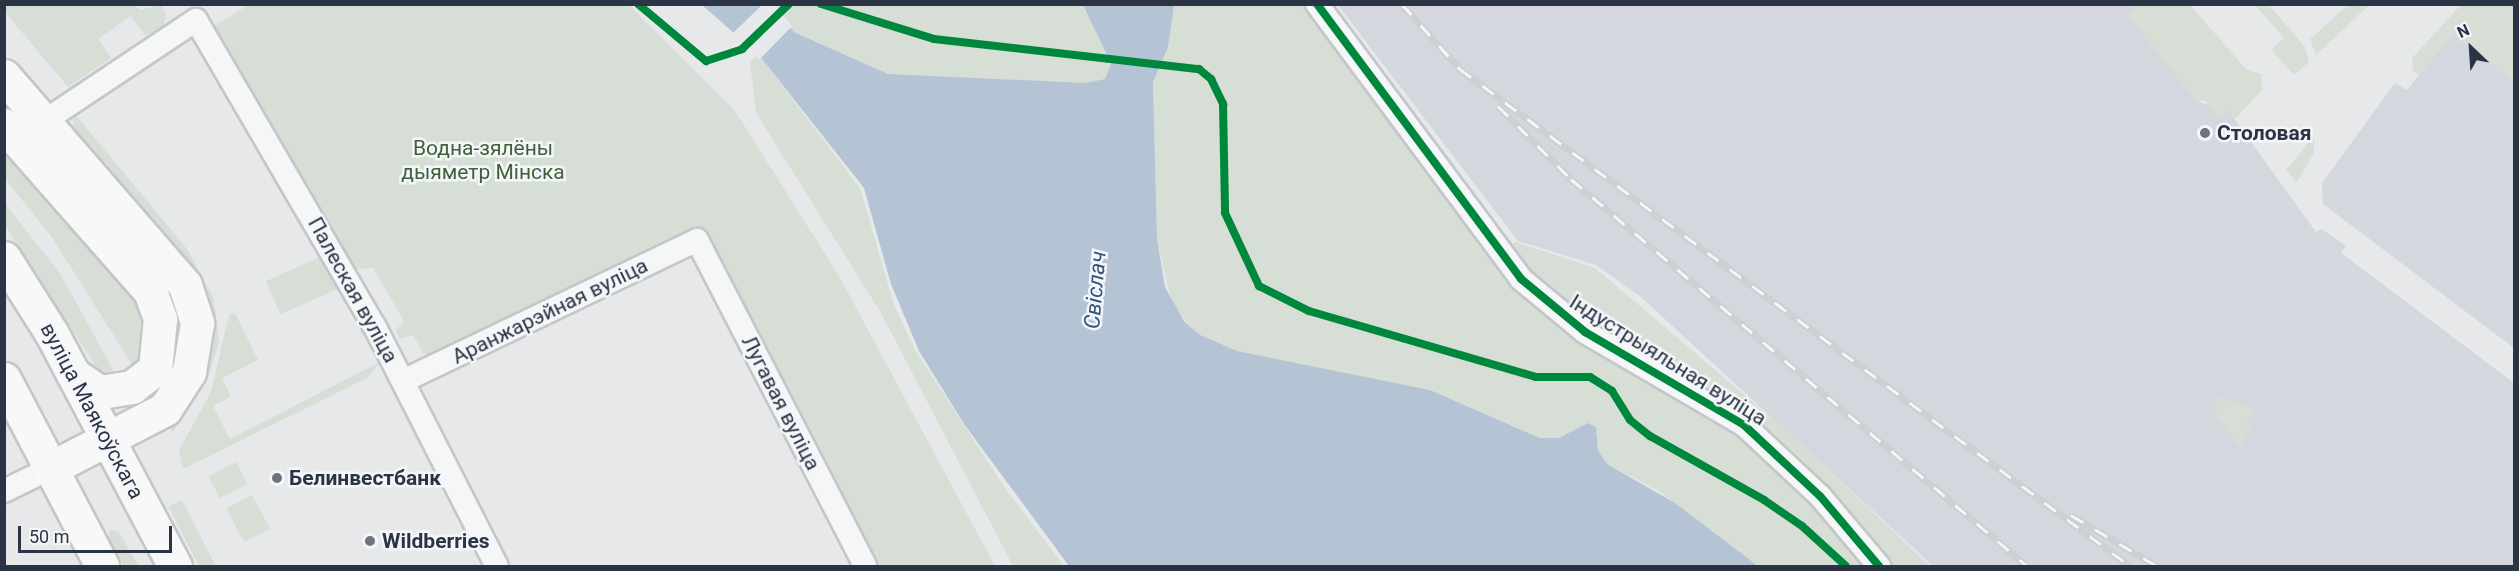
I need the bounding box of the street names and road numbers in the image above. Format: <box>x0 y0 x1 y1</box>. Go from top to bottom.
street label: Палеская вуліца <box>303 213 403 367</box>
street label: Аранжарэйная вуліца <box>448 253 652 369</box>
street label: Індустрыяльная вуліца <box>1565 289 1771 431</box>
street label: вуліца Маякоўскага <box>35 319 149 503</box>
street label: Лугавая вуліца <box>736 331 826 475</box>

